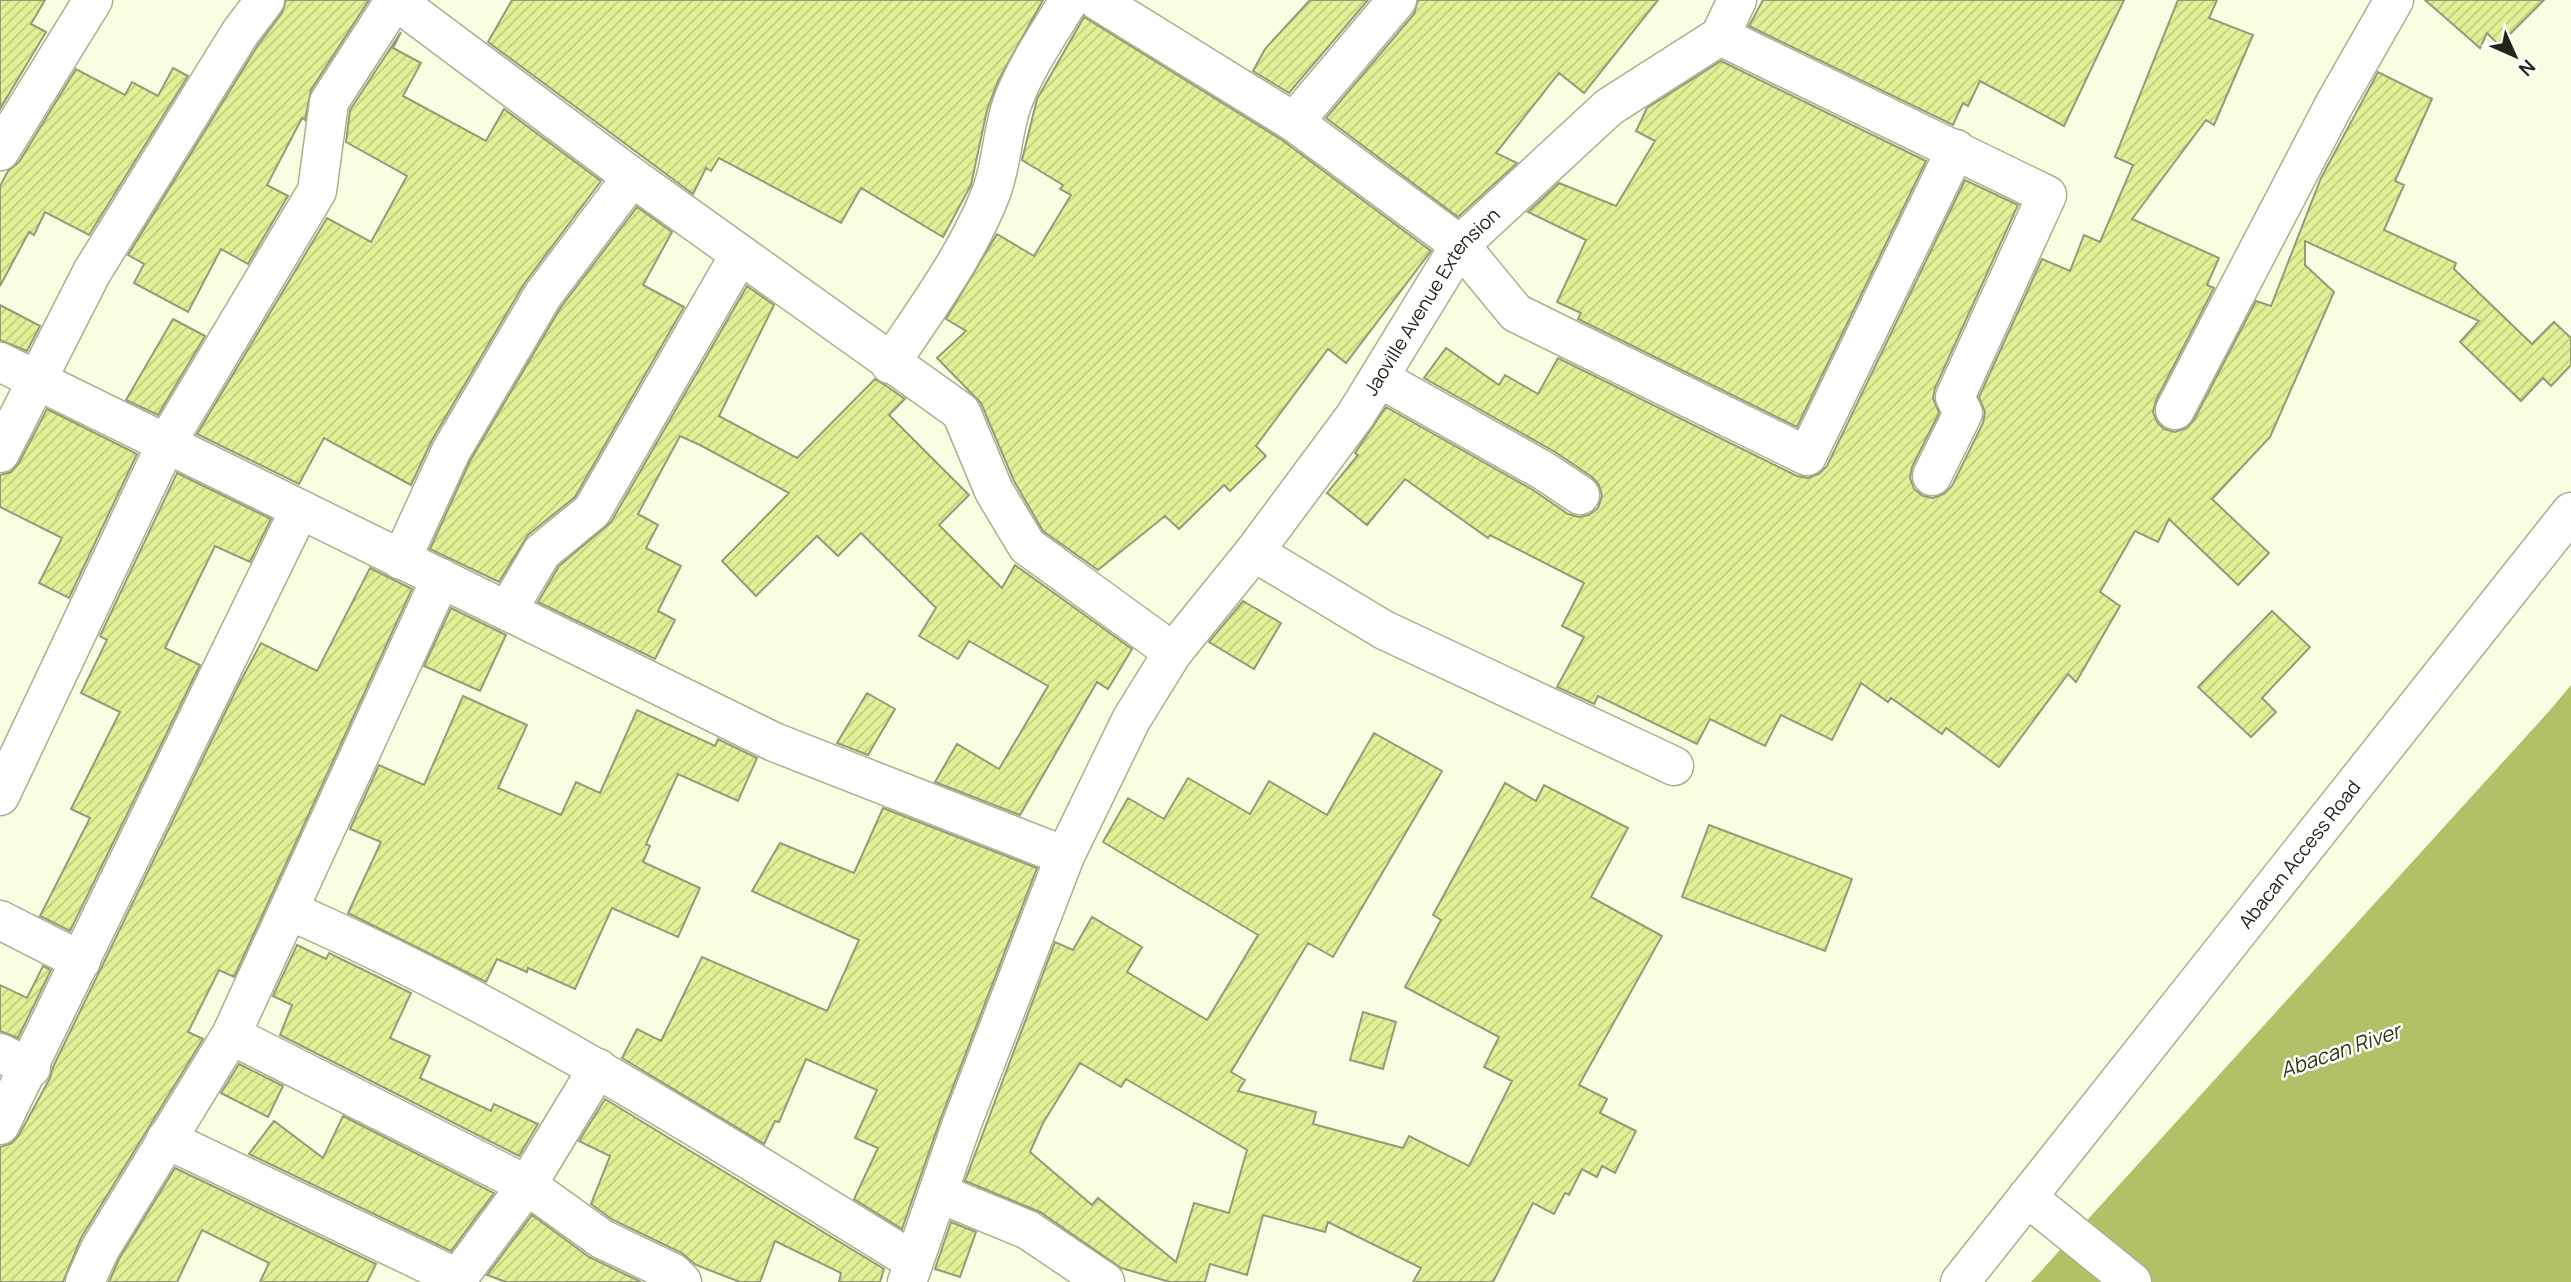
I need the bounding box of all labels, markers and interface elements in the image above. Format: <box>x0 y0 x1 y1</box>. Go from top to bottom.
north arrow <box>2480 21 2550 91</box>
text: N <box>2513 54 2541 82</box>
street label: Jaoville Avenue Extension <box>1358 202 1505 400</box>
street label: Abacan Access Road <box>2232 775 2366 934</box>
water label: Abacan River <box>2276 1016 2406 1084</box>

